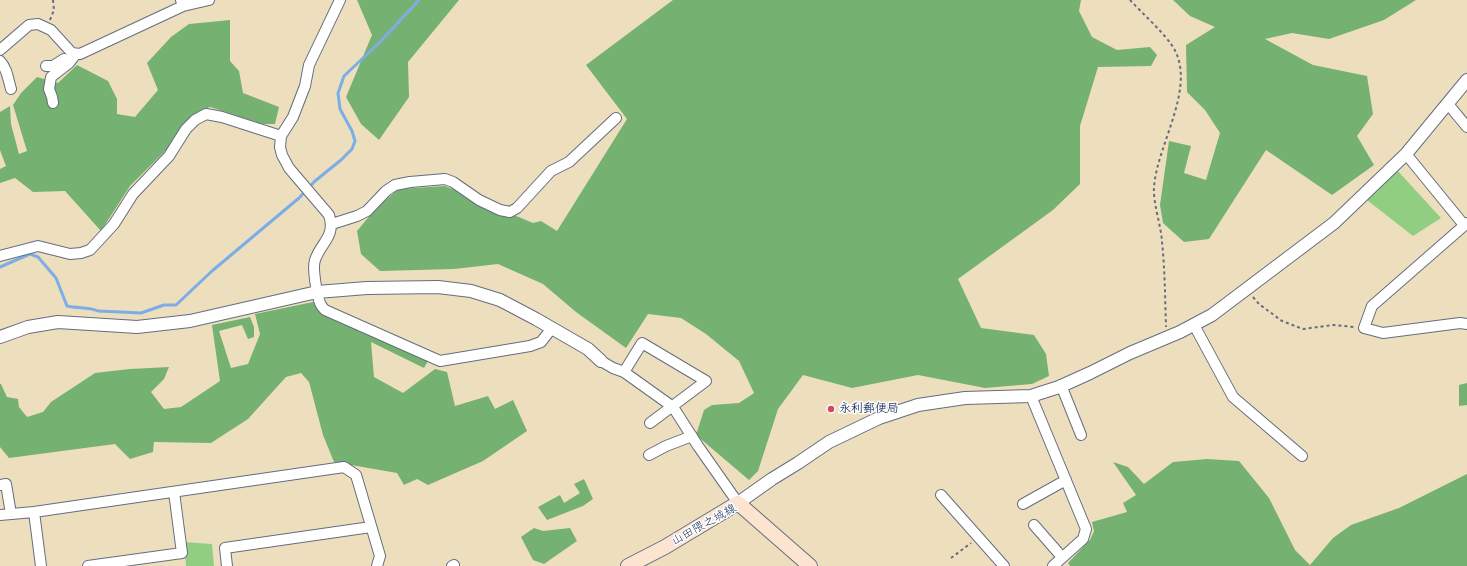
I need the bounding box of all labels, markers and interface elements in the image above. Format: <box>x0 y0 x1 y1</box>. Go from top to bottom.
place label: 永利郵便局 <box>839 402 899 416</box>
marker: 永利郵便局 <box>826 404 836 414</box>
street label: 山田隈之城線 <box>669 501 739 549</box>

